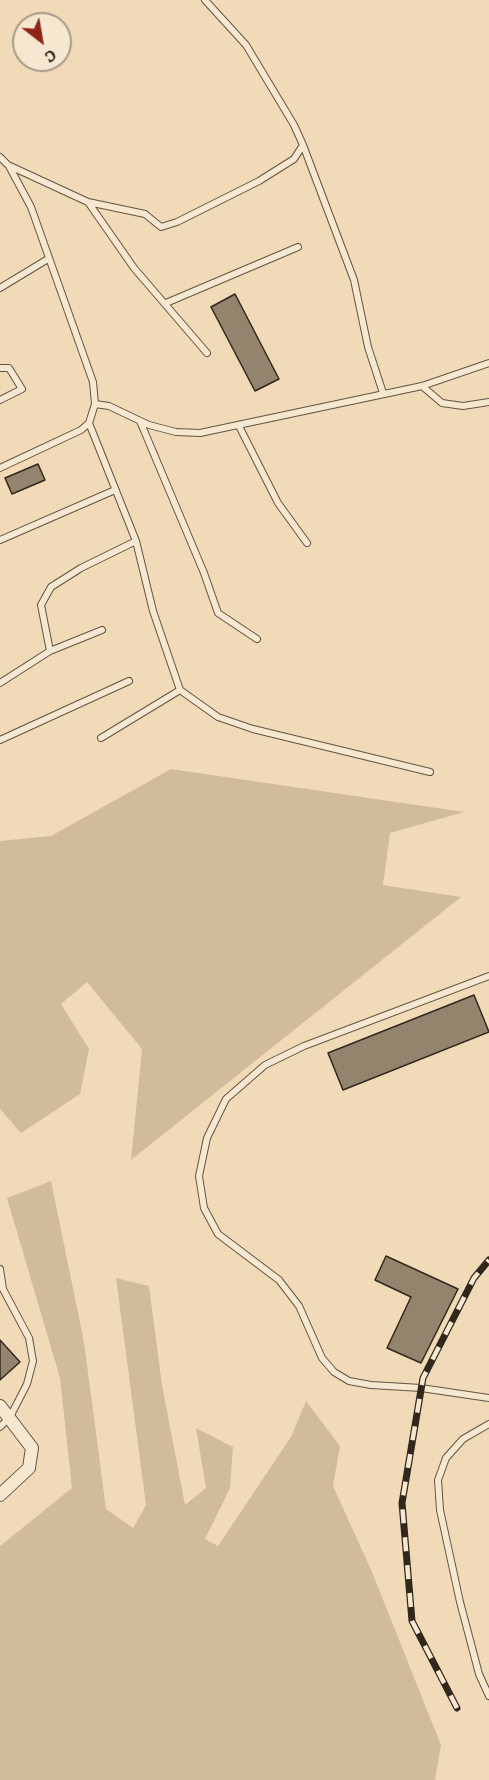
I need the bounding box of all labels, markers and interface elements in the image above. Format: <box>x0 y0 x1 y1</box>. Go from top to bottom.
north arrow <box>12 12 72 72</box>
text: С <box>40 44 60 68</box>

